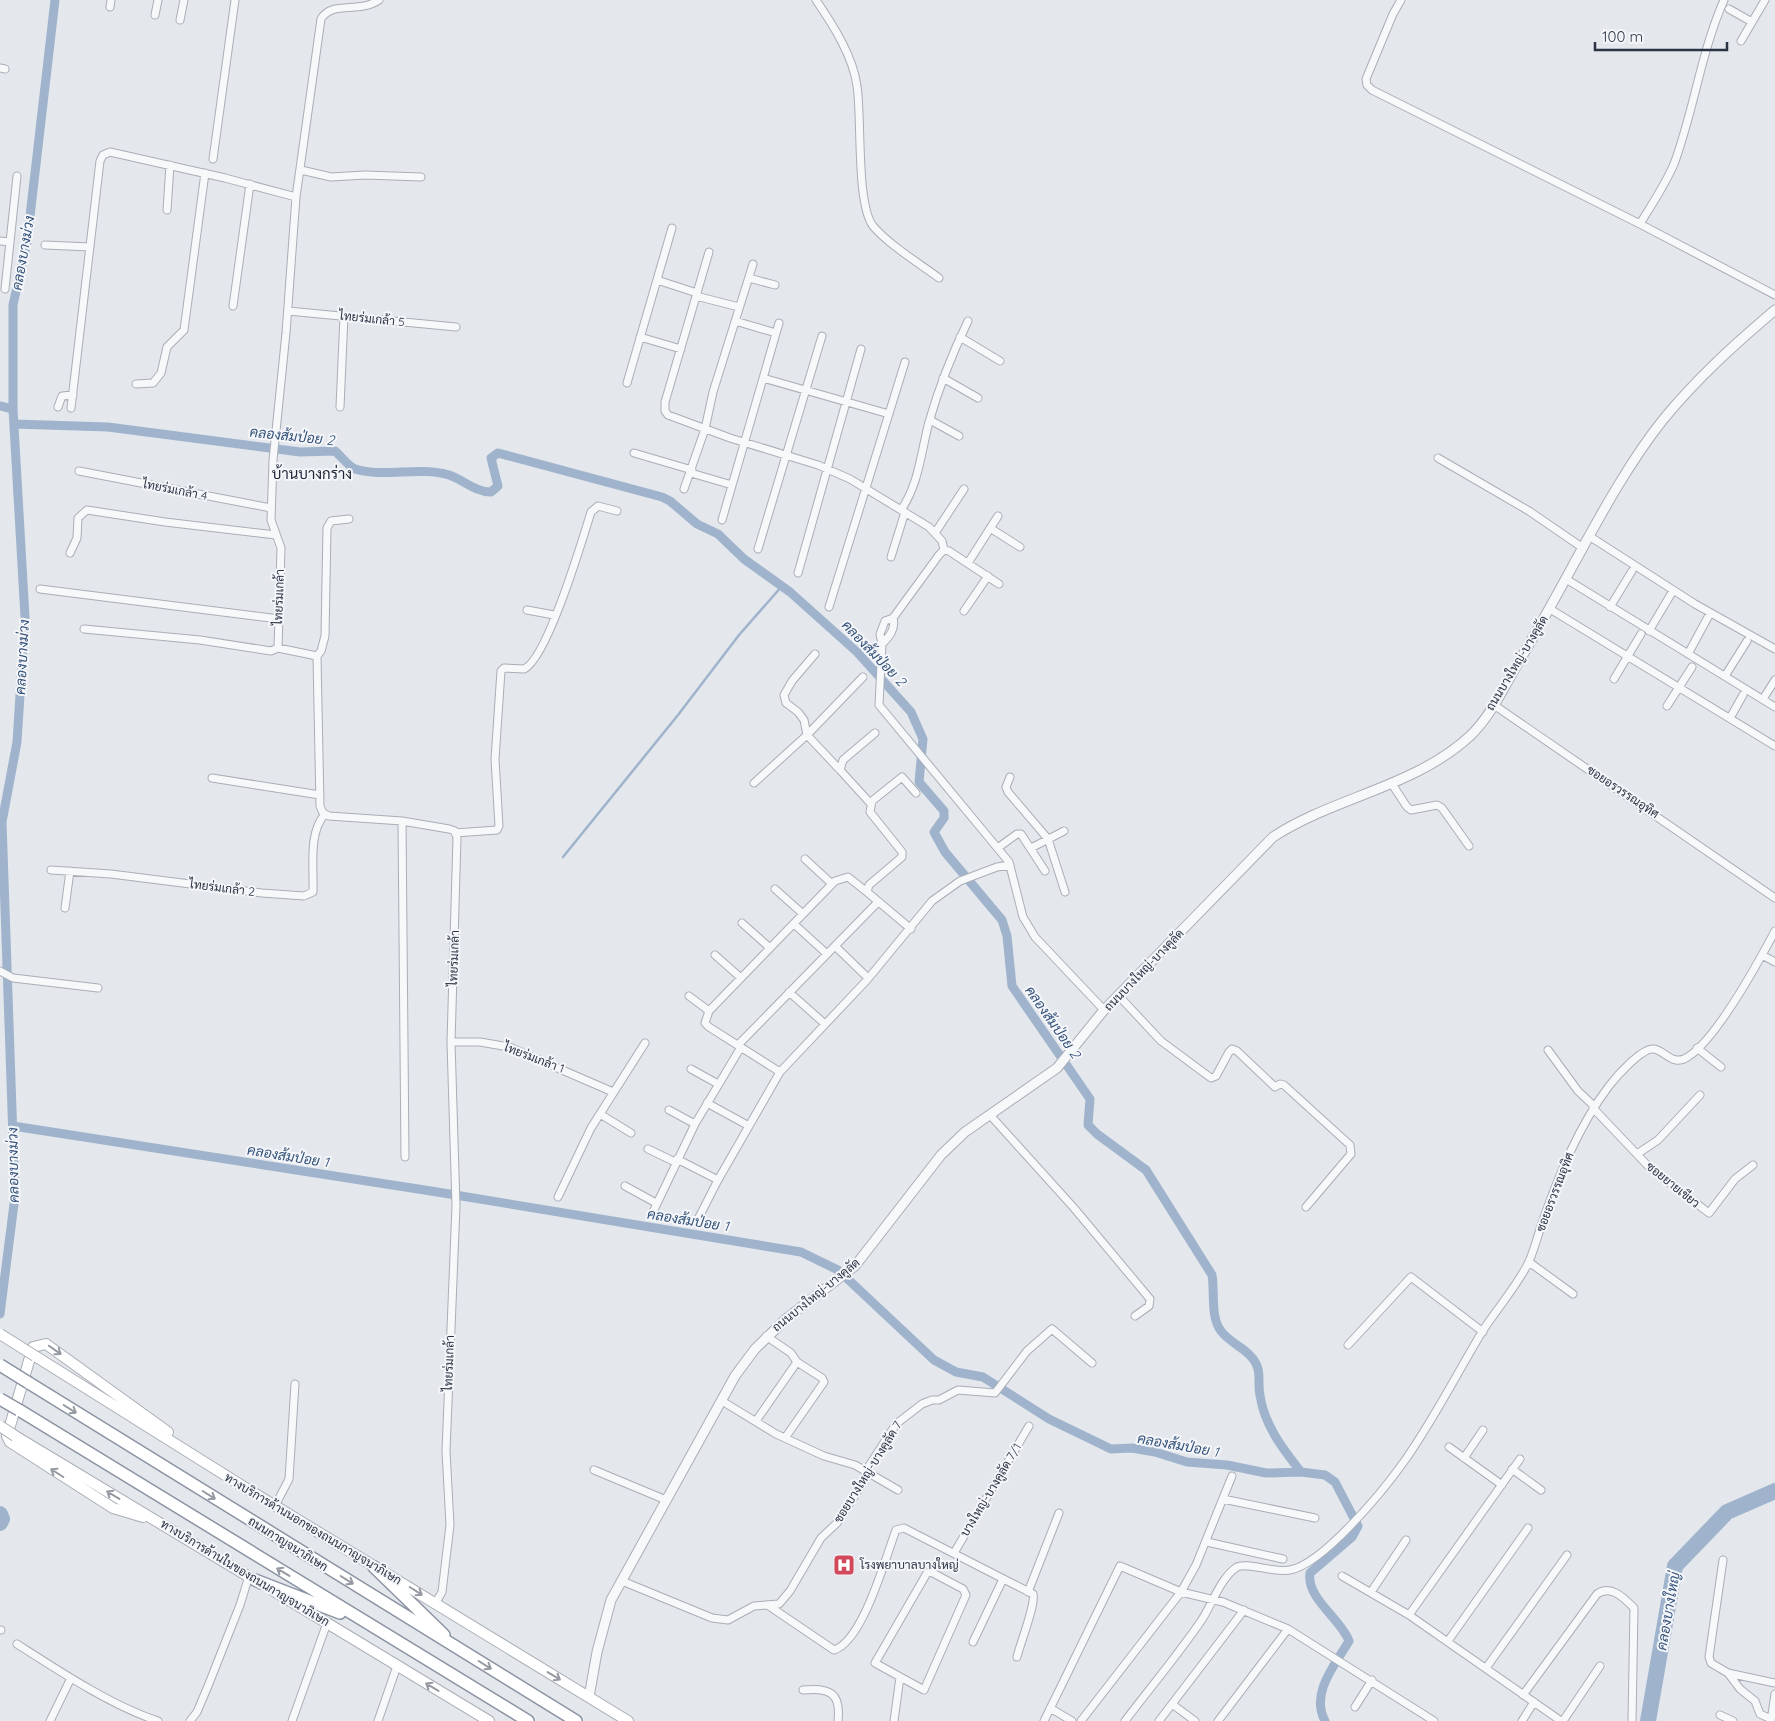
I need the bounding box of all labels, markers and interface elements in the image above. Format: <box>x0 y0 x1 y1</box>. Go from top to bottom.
scale bar <box>1595 20 1728 52</box>
text: 100 m <box>1602 27 1643 46</box>
water label: คลองบางม่วง <box>8 214 38 292</box>
street label: ไทยร่มเกล้า 5 <box>338 307 406 329</box>
water label: คลองส้มป่อย 2 <box>249 423 336 450</box>
district label: บ้านบางกร่าง <box>272 464 352 483</box>
street label: ไทยร่มเกล้า 4 <box>140 476 209 503</box>
street label: ไทยร่มเกล้า <box>270 569 287 626</box>
street label: ถนนบางใหญ่-บางคูลัด <box>1482 612 1552 714</box>
water label: คลองส้มป่อย 2 <box>838 616 911 691</box>
water label: คลองบางม่วง <box>11 619 33 695</box>
street label: ซอยอรวรรณอุทิศ <box>1583 762 1662 823</box>
street label: ไทยร่มเกล้า 2 <box>187 876 256 899</box>
street label: ถนนบางใหญ่-บางคูลัด <box>1101 925 1187 1015</box>
street label: ไทยร่มเกล้า <box>445 930 462 987</box>
water label: คลองส้มป่อย 2 <box>1021 982 1085 1063</box>
street label: ไทยร่มเกล้า 1 <box>501 1039 567 1076</box>
water label: คลองบางม่วง <box>3 1127 23 1203</box>
water label: คลองส้มป่อย 1 <box>246 1141 331 1171</box>
street label: ซอยอรวรรณอุทิศ <box>1532 1150 1578 1234</box>
street label: ซอยยายเขียว <box>1643 1158 1703 1211</box>
water label: คลองส้มป่อย 1 <box>646 1205 731 1235</box>
street label: ถนนบางใหญ่-บางคูลัด <box>769 1255 863 1335</box>
street label: ไทยร่มเกล้า <box>440 1335 457 1392</box>
one-way arrow <box>47 1345 61 1355</box>
one-way arrow <box>63 1404 77 1414</box>
street label: ซอยบางใหญ่-บางคูลัด 7 <box>830 1418 906 1526</box>
water label: คลองส้มป่อย 1 <box>1136 1429 1221 1461</box>
street label: บางใหญ่-บางคูลัด 7/1 <box>957 1440 1025 1540</box>
one-way arrow <box>50 1467 64 1478</box>
street label: ทางบริการด้านนอกของถนนกาญจนาภิเษก <box>222 1470 404 1588</box>
one-way arrow <box>106 1490 120 1500</box>
one-way arrow <box>201 1490 215 1500</box>
street label: ถนนกาญจนาภิเษก <box>245 1514 331 1574</box>
street label: ทางบริการด้านในของถนนกาญจนาภิเษก <box>158 1516 333 1629</box>
hospital icon: โรงพยาบาลบางใหญ่ <box>832 1553 856 1577</box>
place label: โรงพยาบาลบางใหญ่ <box>859 1557 959 1572</box>
one-way arrow <box>276 1567 290 1577</box>
water label: คลองบางใหญ่ <box>1652 1569 1684 1652</box>
one-way arrow <box>339 1576 353 1586</box>
one-way arrow <box>408 1587 422 1597</box>
one-way arrow <box>478 1661 492 1671</box>
one-way arrow <box>547 1672 561 1682</box>
one-way arrow <box>425 1681 439 1692</box>

